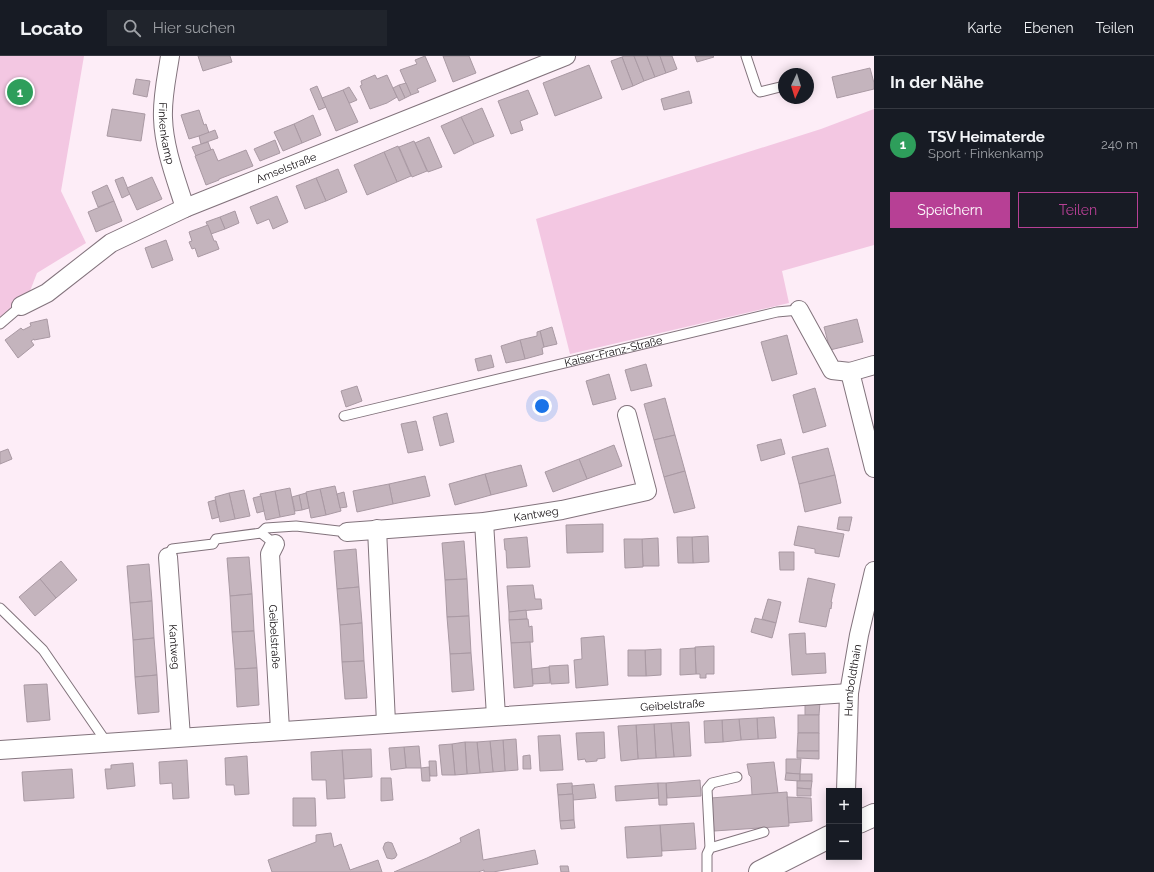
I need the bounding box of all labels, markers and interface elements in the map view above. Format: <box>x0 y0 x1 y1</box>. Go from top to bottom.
search box <box>107 10 387 46</box>
text: Locato <box>20 17 83 39</box>
icon: search <box>121 17 143 39</box>
text: Hier suchen <box>153 19 235 37</box>
text: Karte <box>967 20 1002 36</box>
text: Ebenen <box>1024 20 1074 36</box>
text: Teilen <box>1096 20 1134 36</box>
north arrow <box>778 68 814 104</box>
text: In der Nähe <box>890 72 984 92</box>
pin: 1 <box>7 77 33 107</box>
street label: Finkenkamp <box>156 102 177 166</box>
text: TSV Heimaterde <box>928 128 1045 146</box>
text: 1 <box>900 137 906 152</box>
text: 240 m <box>1101 137 1138 152</box>
text: Sport · Finkenkamp <box>928 146 1043 161</box>
street label: Amselstraße <box>254 150 319 186</box>
button: Speichern <box>890 192 1010 228</box>
button: Teilen <box>1018 192 1138 228</box>
street label: Kaiser-Franz-Straße <box>563 334 664 370</box>
your location <box>532 396 552 416</box>
street label: Kantweg <box>513 505 559 524</box>
street label: Geibelstraße <box>266 604 283 670</box>
street label: Kantweg <box>166 624 182 670</box>
street label: Humboldthain <box>842 643 864 717</box>
street label: Geibelstraße <box>640 697 706 714</box>
map controls <box>826 788 862 860</box>
button: + <box>826 788 862 824</box>
button: − <box>826 824 862 860</box>

